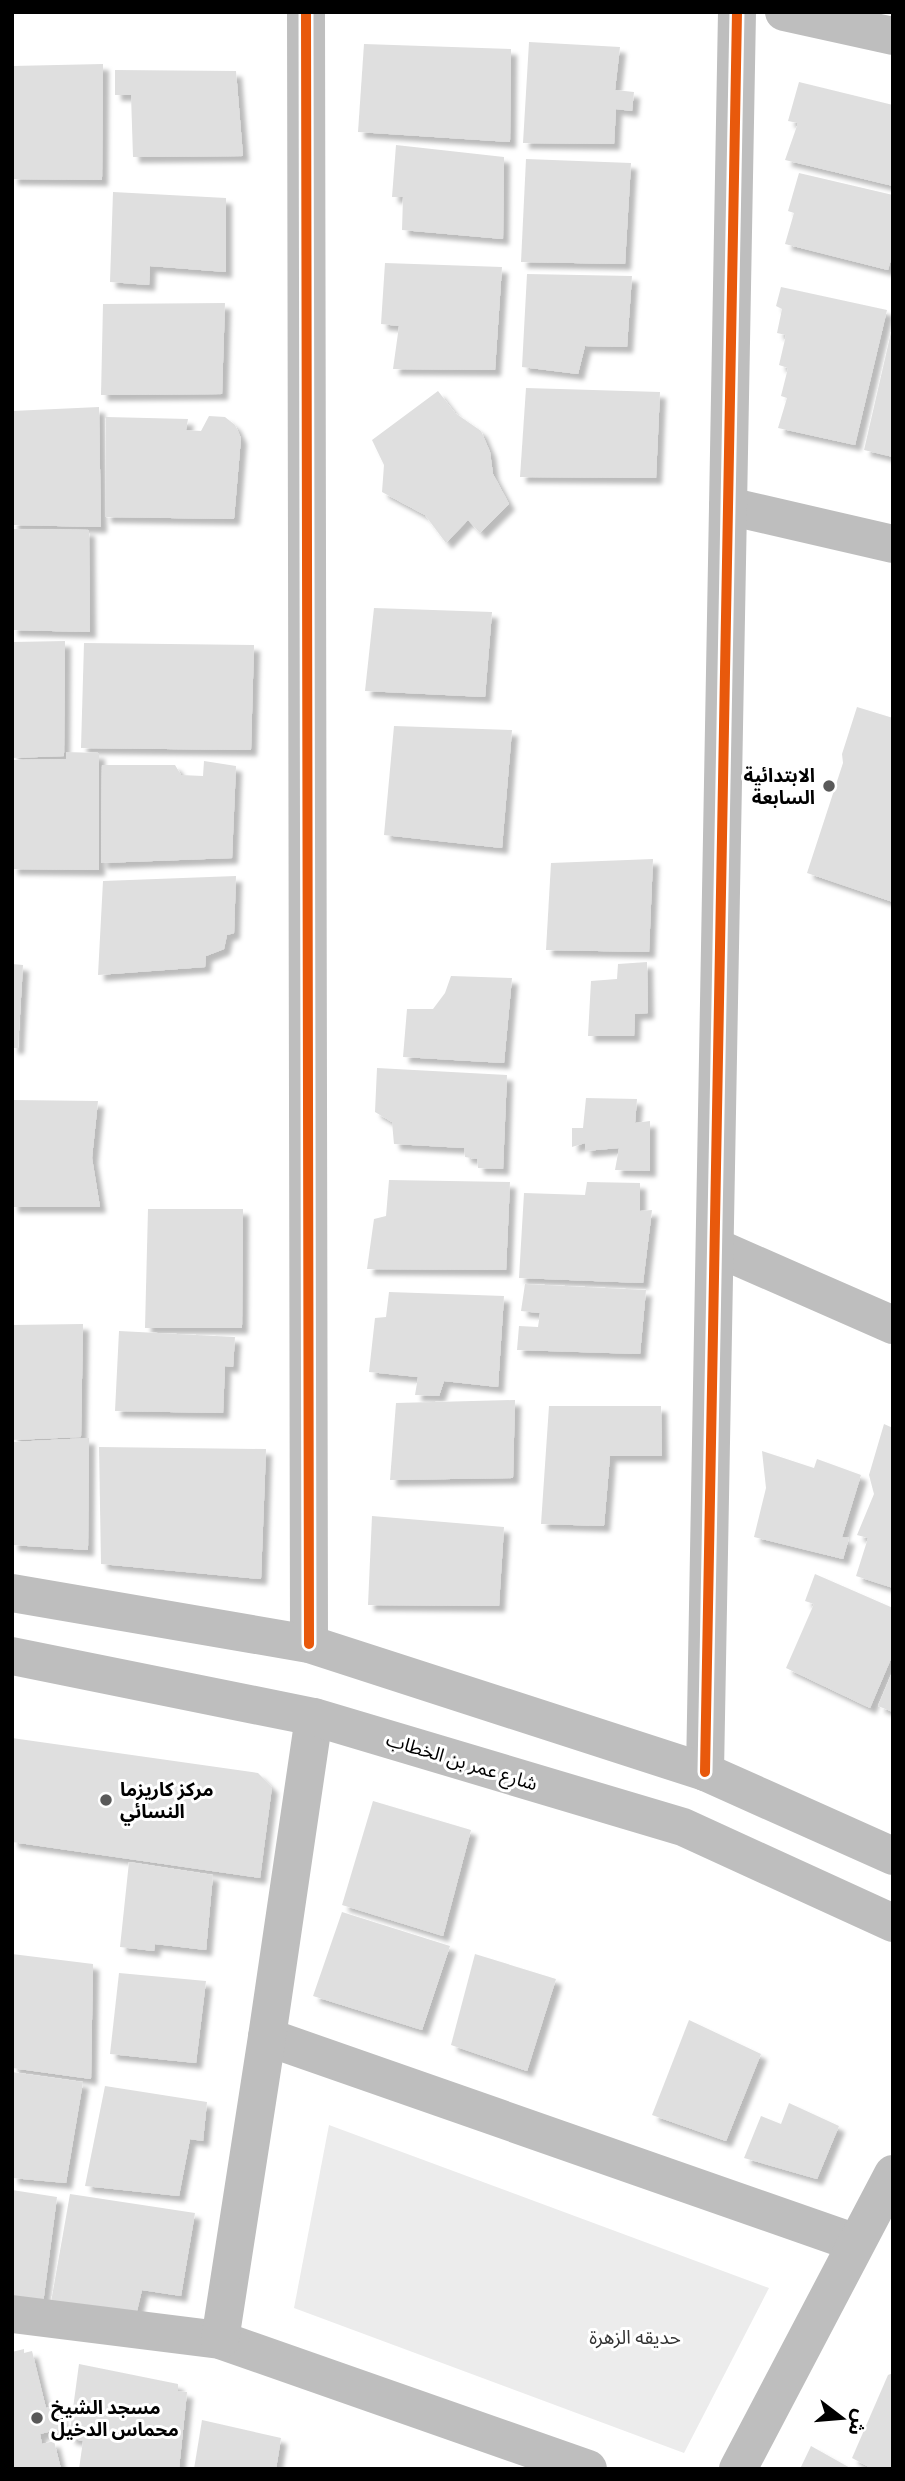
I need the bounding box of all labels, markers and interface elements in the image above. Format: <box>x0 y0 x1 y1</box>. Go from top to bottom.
place label: الابتدائية السابعة <box>744 764 815 809</box>
marker: الابتدائية السابعة <box>821 778 837 794</box>
street label: شارع عمر بن الخطاب <box>383 1728 540 1797</box>
place label: مركز كاريزما النسائي <box>120 1778 214 1826</box>
marker: مركز كاريزما النسائي <box>98 1792 114 1808</box>
park label: حديقه الزهرة <box>589 2326 681 2349</box>
north arrow <box>807 2383 877 2453</box>
place label: مسجد الشيخ محماس الدخيل <box>51 2396 179 2441</box>
text: ش <box>843 2407 873 2438</box>
marker: مسجد الشيخ محماس الدخيل <box>29 2410 45 2426</box>

